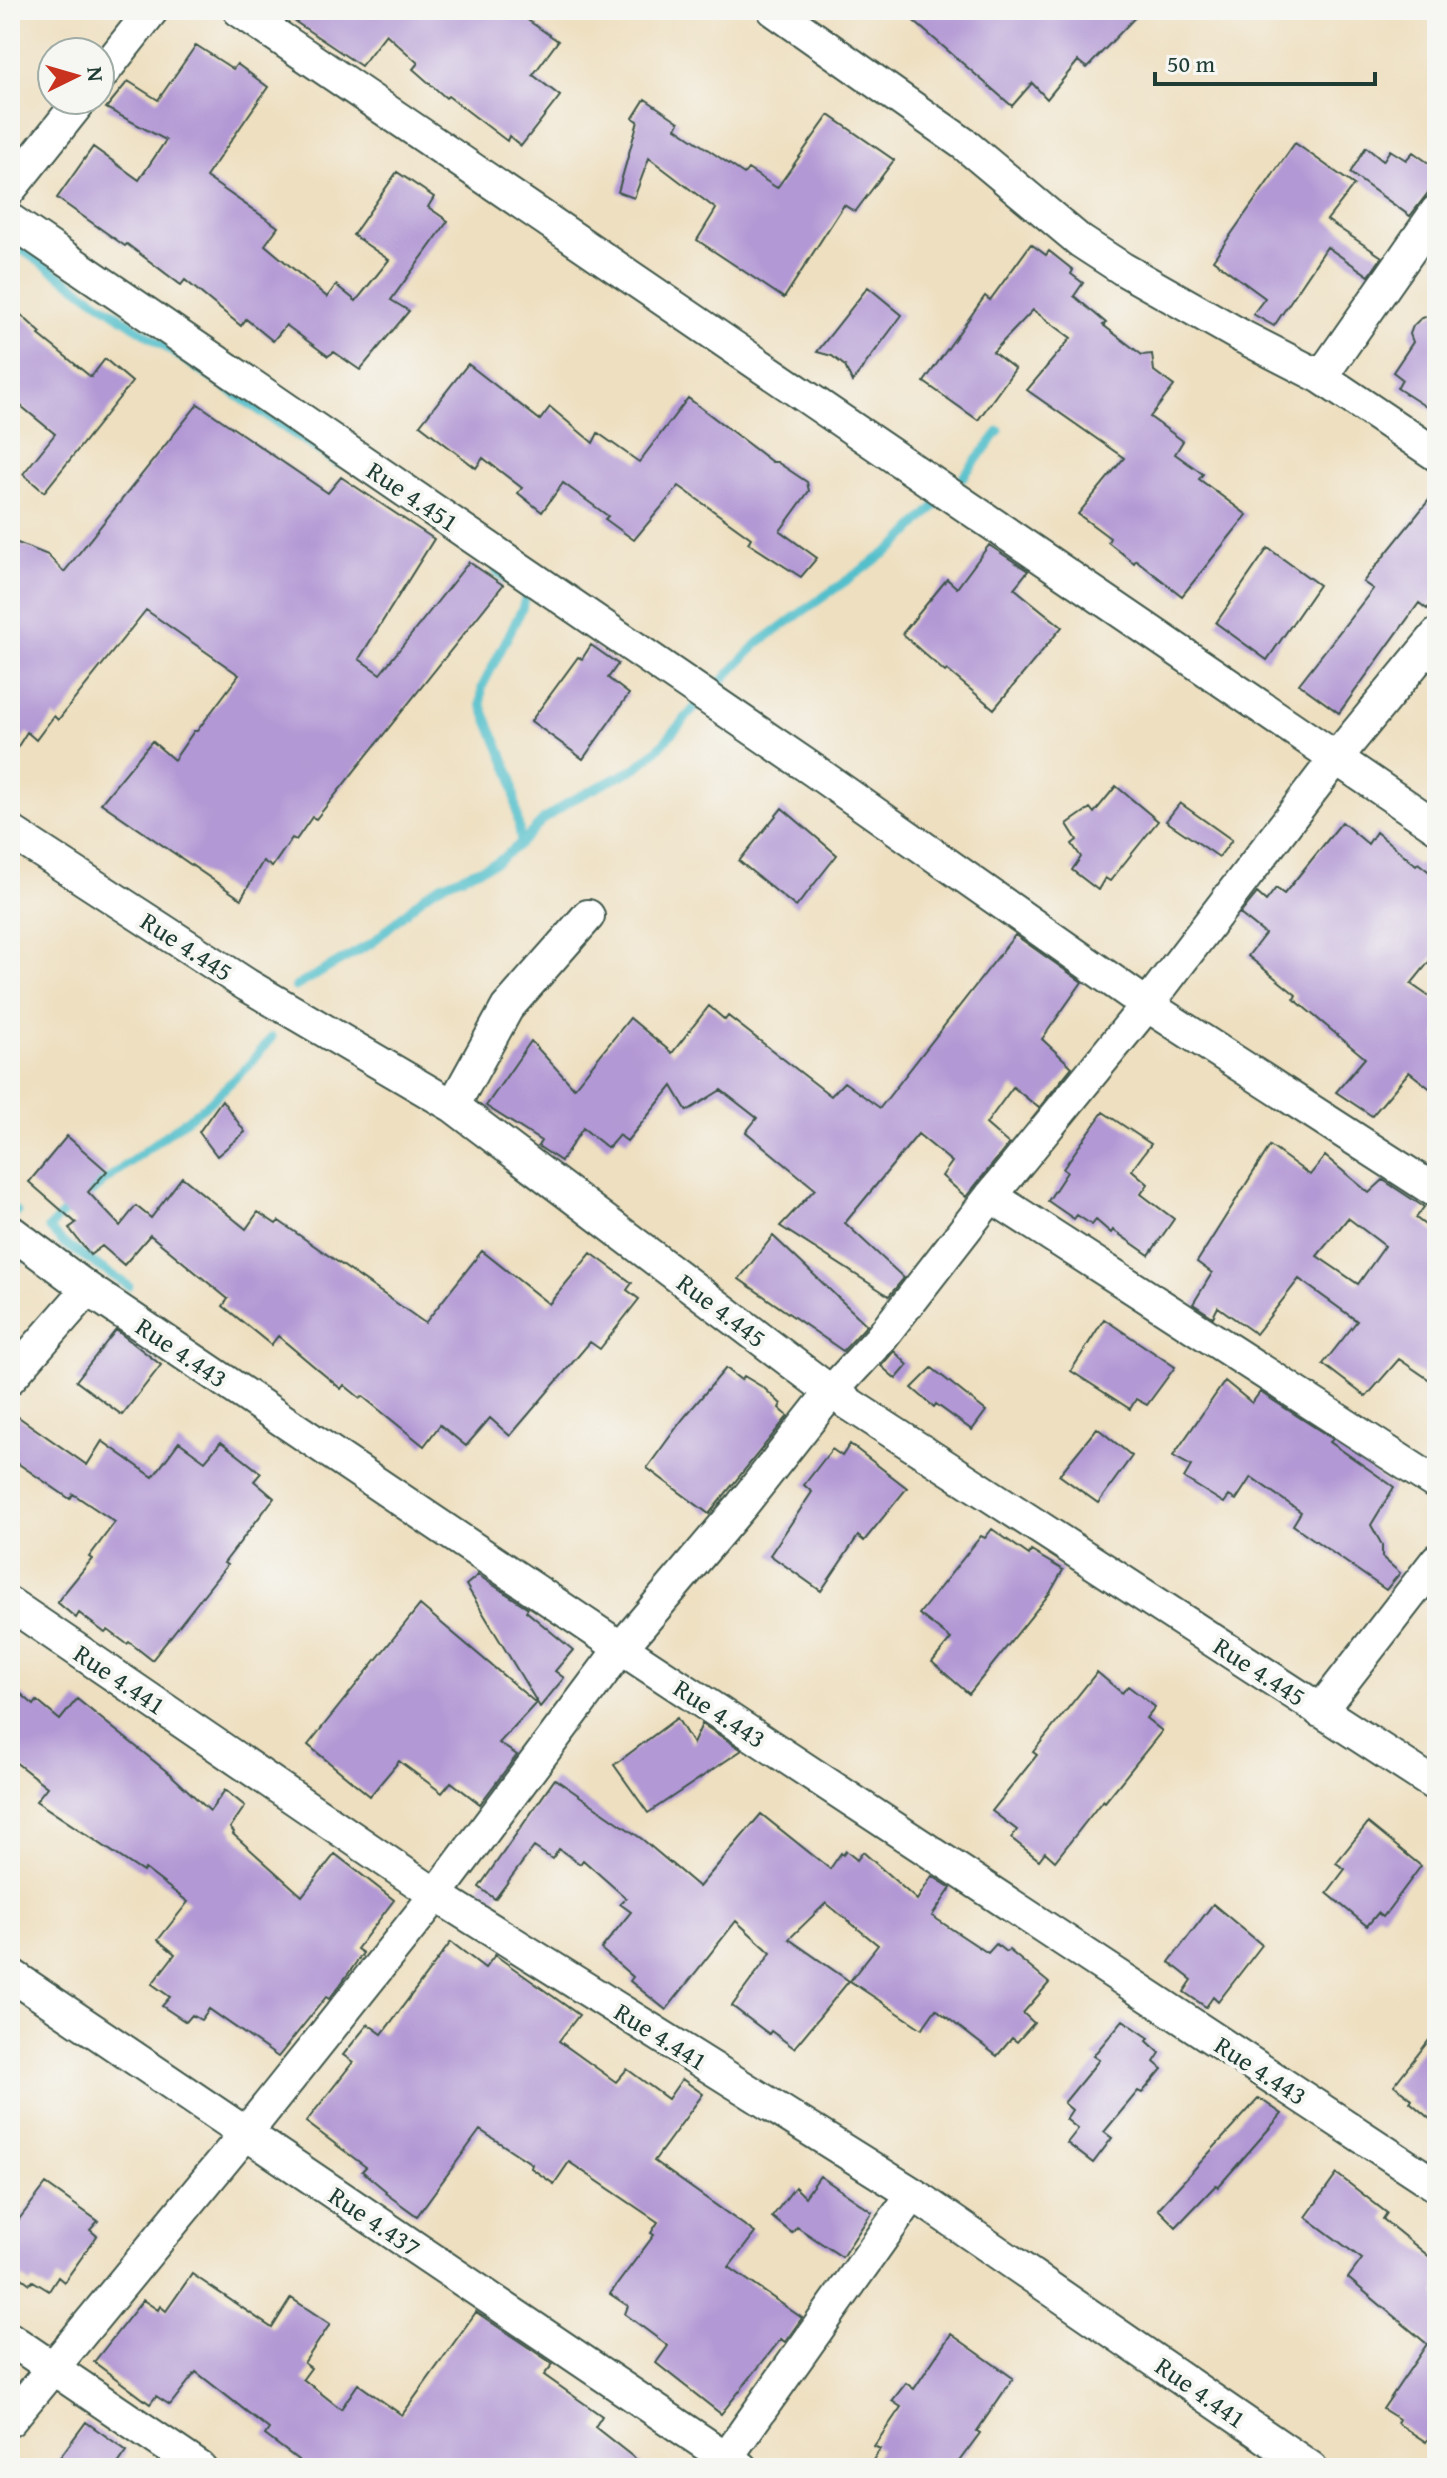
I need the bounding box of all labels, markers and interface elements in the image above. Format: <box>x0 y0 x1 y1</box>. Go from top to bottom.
north arrow <box>36 36 116 116</box>
scale bar <box>1155 36 1375 86</box>
text: 50 m <box>1167 46 1215 81</box>
text: N <box>79 66 113 83</box>
street label: Rue 4.451 <box>359 451 467 541</box>
street label: Rue 4.445 <box>133 902 241 990</box>
street label: Rue 4.445 <box>669 1263 775 1357</box>
street label: Rue 4.443 <box>128 1307 236 1397</box>
street label: Rue 4.445 <box>1206 1627 1314 1715</box>
street label: Rue 4.441 <box>66 1634 174 1724</box>
street label: Rue 4.443 <box>666 1669 774 1757</box>
street label: Rue 4.441 <box>607 1992 715 2080</box>
street label: Rue 4.443 <box>1207 2026 1315 2114</box>
street label: Rue 4.437 <box>321 2176 429 2266</box>
street label: Rue 4.441 <box>1147 2346 1255 2438</box>

